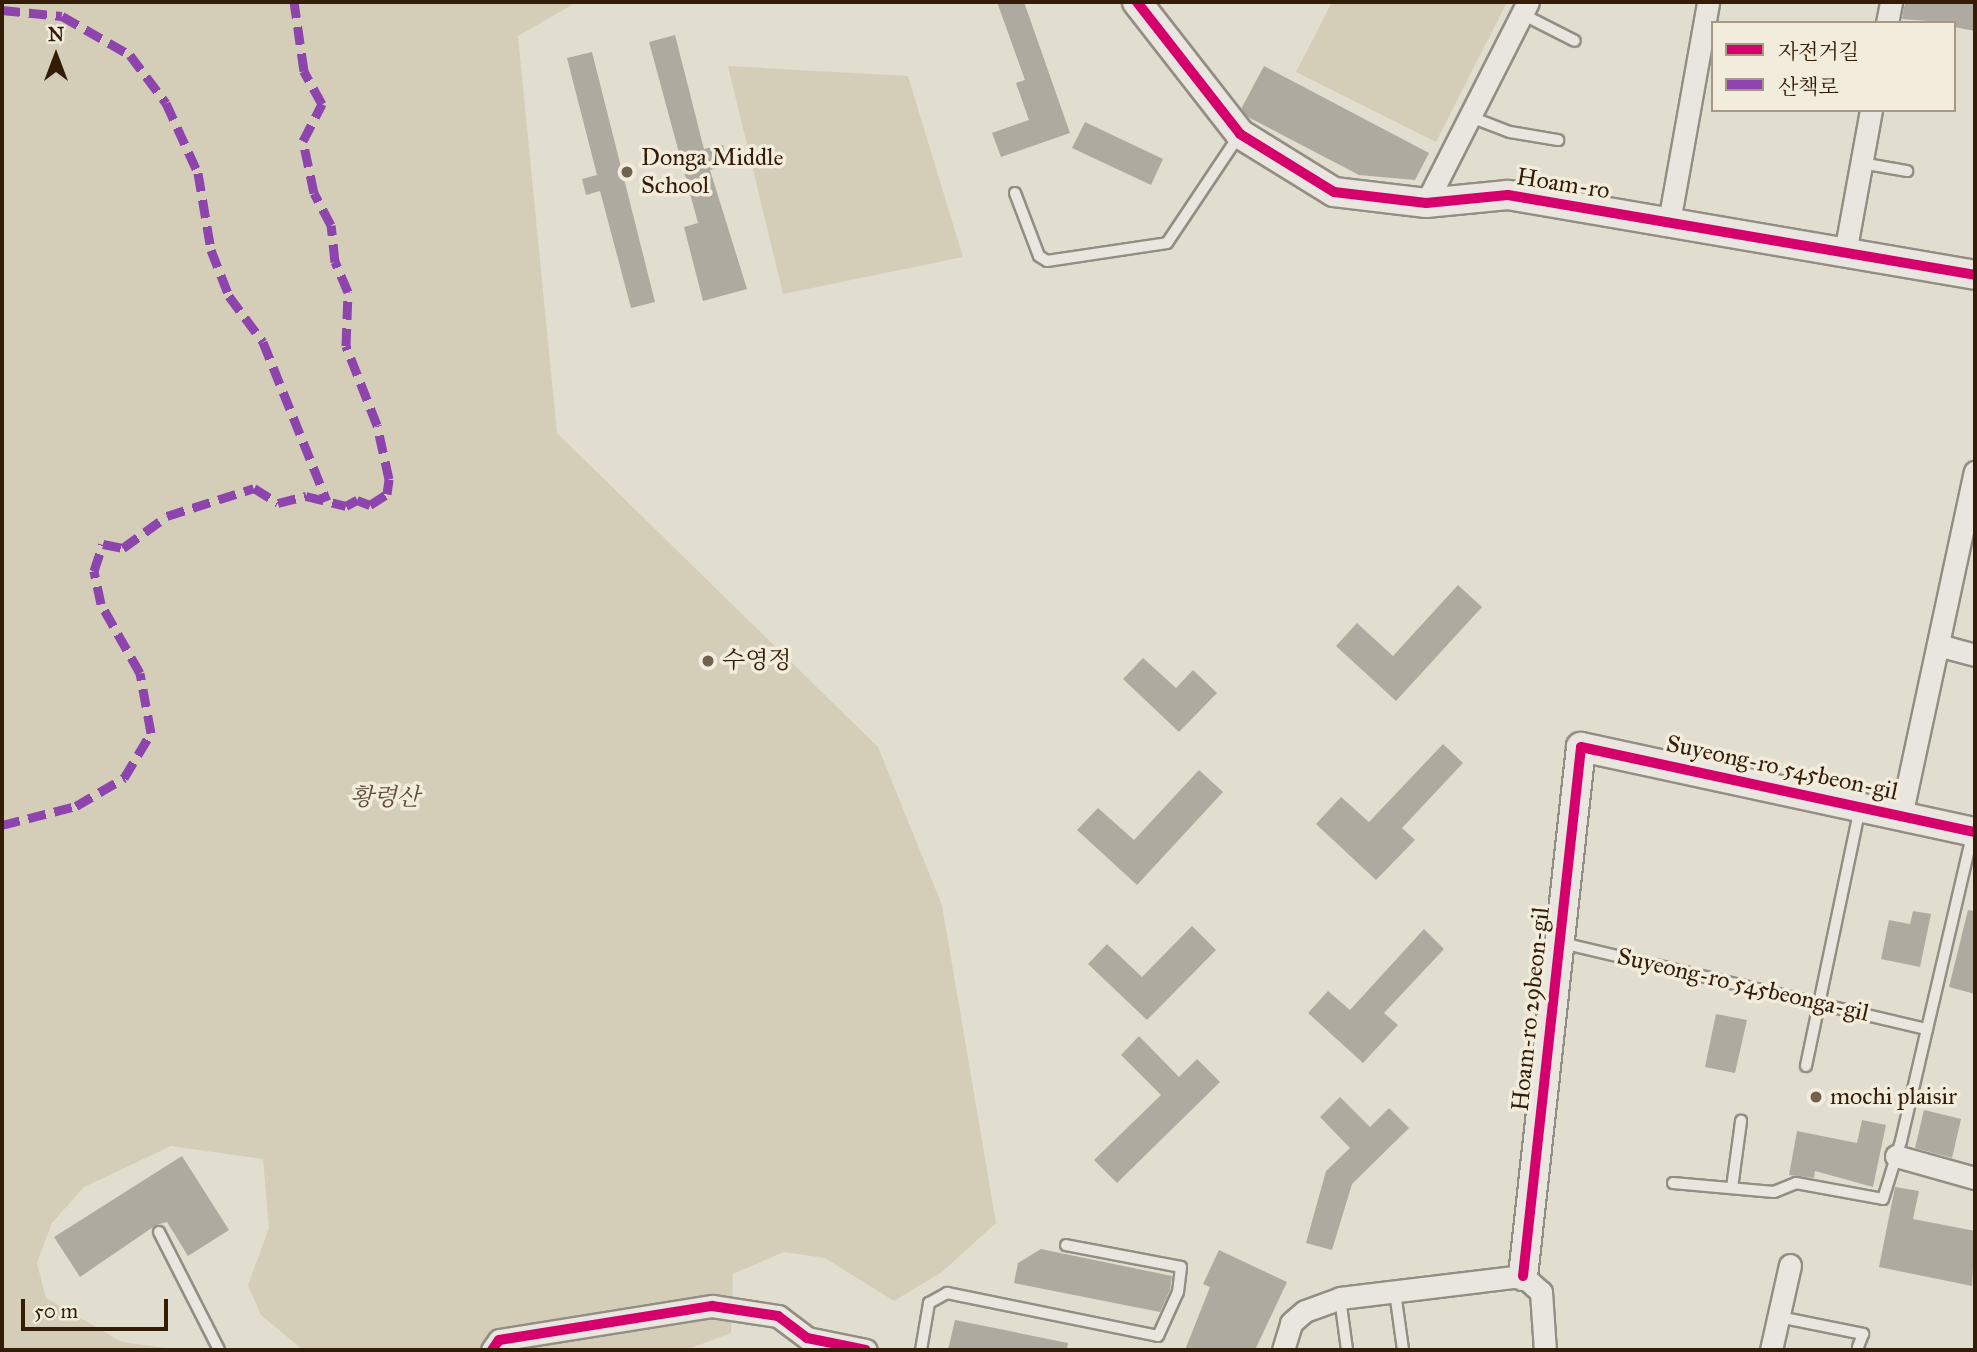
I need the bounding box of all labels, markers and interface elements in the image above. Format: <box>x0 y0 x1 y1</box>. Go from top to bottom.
north arrow <box>21 21 91 91</box>
legend <box>1711 21 1956 112</box>
text: N <box>48 23 64 46</box>
text: 자전거길 <box>1778 39 1859 65</box>
text: 산책로 <box>1778 74 1839 100</box>
place label: Donga Middle School <box>641 144 783 200</box>
street label: Hoam-ro <box>1514 162 1612 206</box>
marker: Donga Middle School <box>619 164 635 180</box>
place label: 수영정 <box>722 647 792 675</box>
marker: 수영정 <box>700 653 716 669</box>
street label: Suyeong-ro 545beon-gil <box>1664 729 1900 807</box>
park label: 황령산 <box>350 784 420 812</box>
street label: Hoam-ro 29beon-gil <box>1506 906 1556 1112</box>
street label: Suyeong-ro 545beonga-gil <box>1614 942 1872 1028</box>
place label: mochi plaisir <box>1830 1083 1957 1111</box>
marker: mochi plaisir <box>1808 1089 1824 1105</box>
scale bar <box>24 1286 172 1330</box>
text: 50 m <box>34 1298 78 1324</box>

